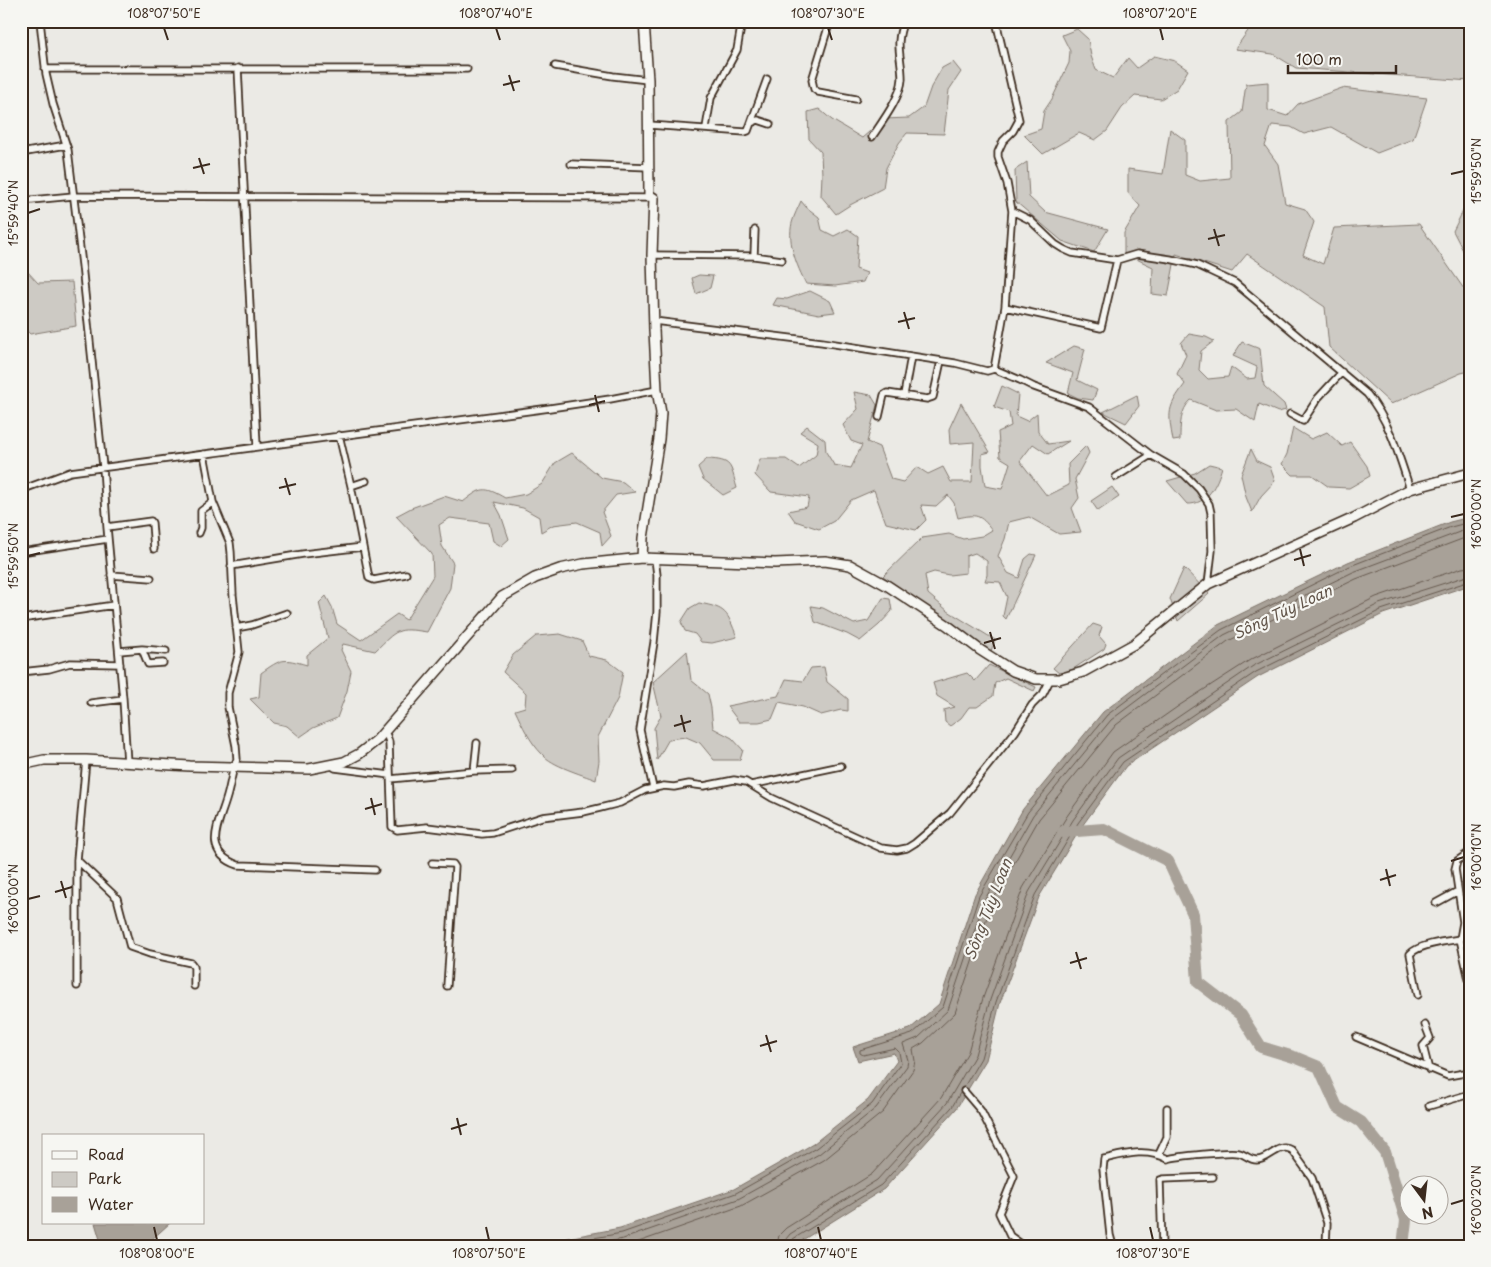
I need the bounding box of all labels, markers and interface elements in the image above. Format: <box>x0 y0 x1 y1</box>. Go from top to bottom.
text: 108°07'50"E <box>127 4 201 22</box>
text: 108°07'40"E <box>459 4 533 22</box>
text: 108°07'30"E <box>791 4 865 22</box>
text: 108°07'20"E <box>1123 4 1197 22</box>
scale bar <box>1288 42 1396 74</box>
text: 100 m <box>1296 47 1342 70</box>
text: 15°59'50"N <box>1467 138 1485 204</box>
text: 15°59'40"N <box>4 180 22 246</box>
text: 16°00'00"N <box>1467 479 1485 549</box>
text: 15°59'50"N <box>4 523 22 589</box>
water label: Sông Túy Loan <box>1229 578 1336 644</box>
text: 16°00'10"N <box>1467 823 1485 891</box>
water label: Sông Túy Loan <box>957 854 1017 963</box>
text: 16°00'00"N <box>4 864 22 934</box>
legend <box>42 1134 205 1224</box>
text: Road <box>88 1142 124 1165</box>
text: 16°00'20"N <box>1467 1165 1485 1235</box>
text: Park <box>88 1166 122 1189</box>
north arrow <box>1398 1174 1448 1224</box>
text: Water <box>88 1192 133 1215</box>
text: N <box>1419 1201 1436 1225</box>
text: 108°08'00"E <box>119 1244 195 1262</box>
text: 108°07'50"E <box>452 1244 526 1262</box>
text: 108°07'40"E <box>784 1244 858 1262</box>
text: 108°07'30"E <box>1116 1244 1190 1262</box>

